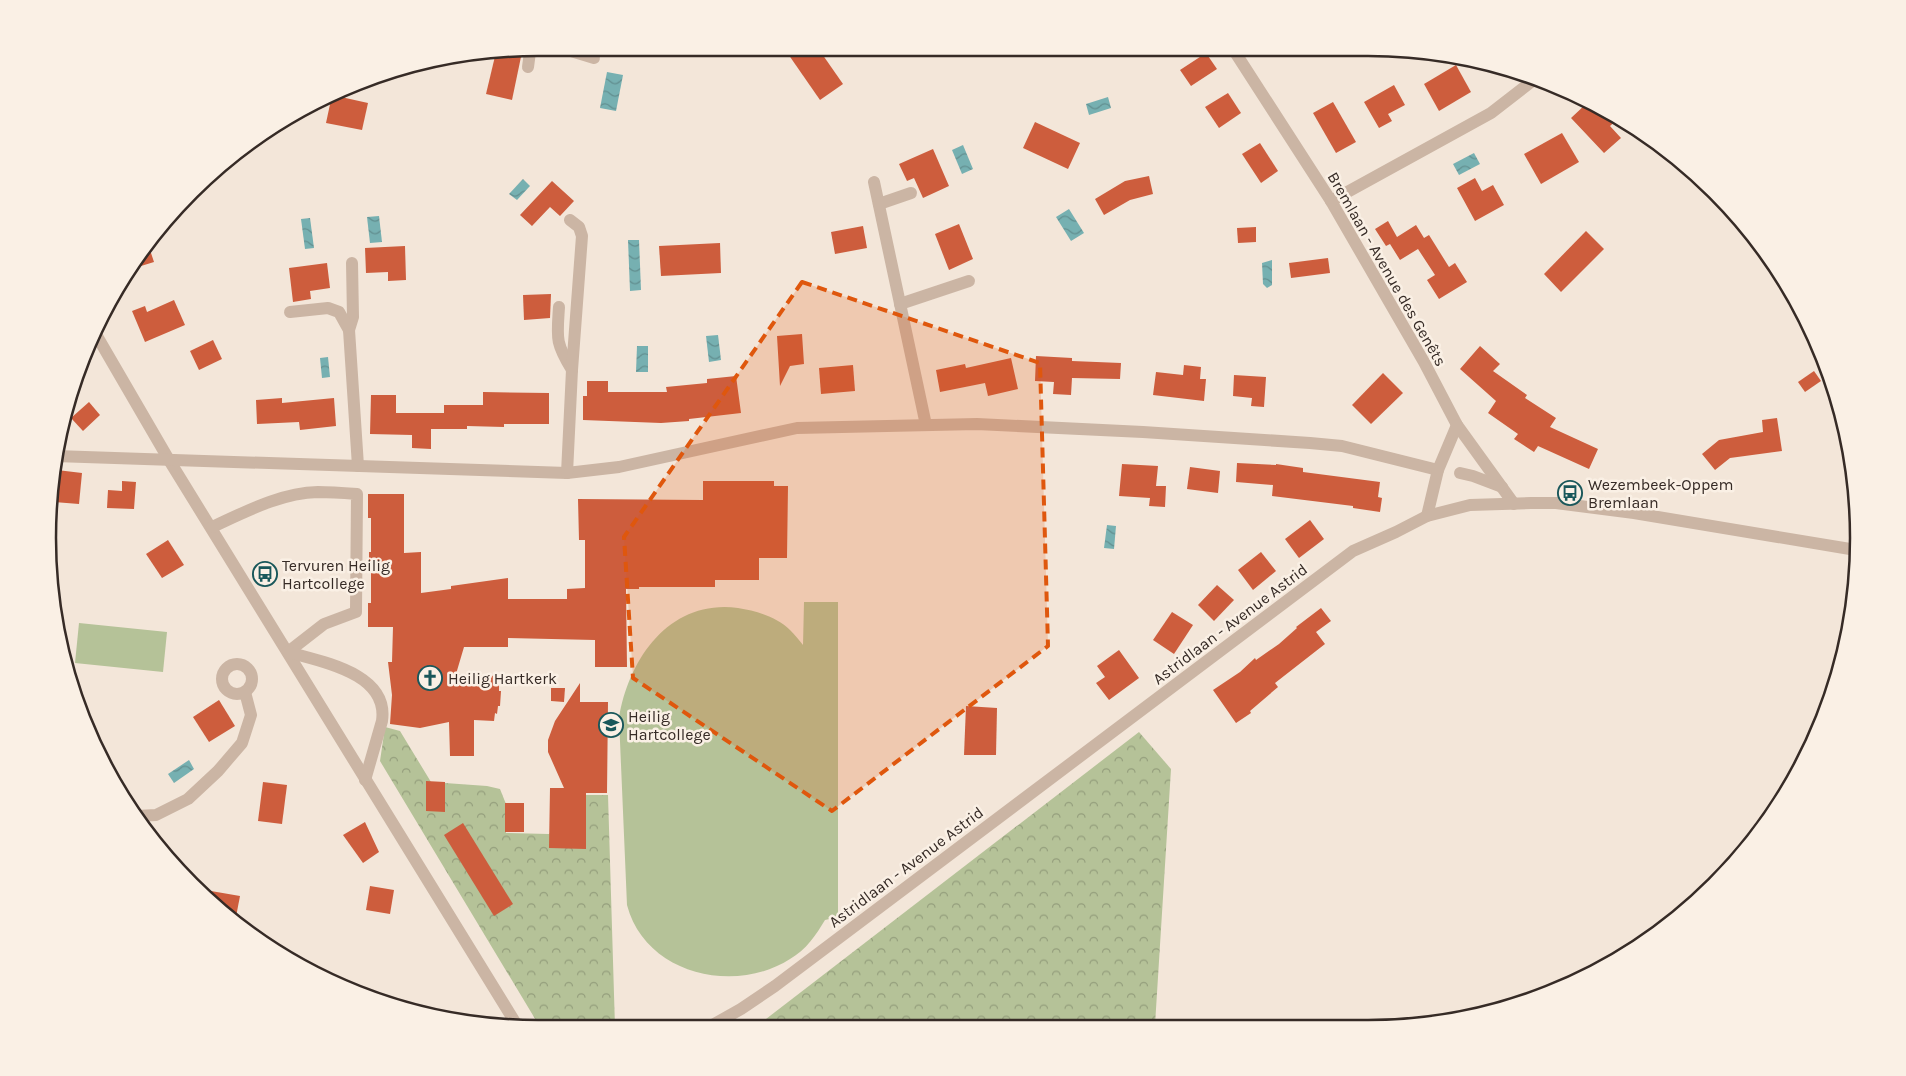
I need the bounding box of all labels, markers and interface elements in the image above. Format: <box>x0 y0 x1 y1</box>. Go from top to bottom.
street label: Bremlaan - Avenue des Genêts <box>1324 169 1450 369</box>
place label: Wezembeek-Oppem Bremlaan <box>1588 475 1734 512</box>
bus stop icon: Wezembeek-Oppem Bremlaan <box>1557 480 1583 506</box>
place label: Tervuren Heilig Hartcollege <box>282 556 390 593</box>
street label: Astridlaan - Avenue Astrid <box>1149 560 1311 688</box>
bus stop icon: Tervuren Heilig Hartcollege <box>252 561 278 587</box>
church icon: Heilig Hartkerk <box>417 665 443 691</box>
place label: Heilig Hartkerk <box>448 669 557 688</box>
place label: Heilig Hartcollege <box>628 707 711 744</box>
school or university icon: Heilig Hartcollege <box>598 712 624 738</box>
street label: Astridlaan - Avenue Astrid <box>825 803 987 931</box>

